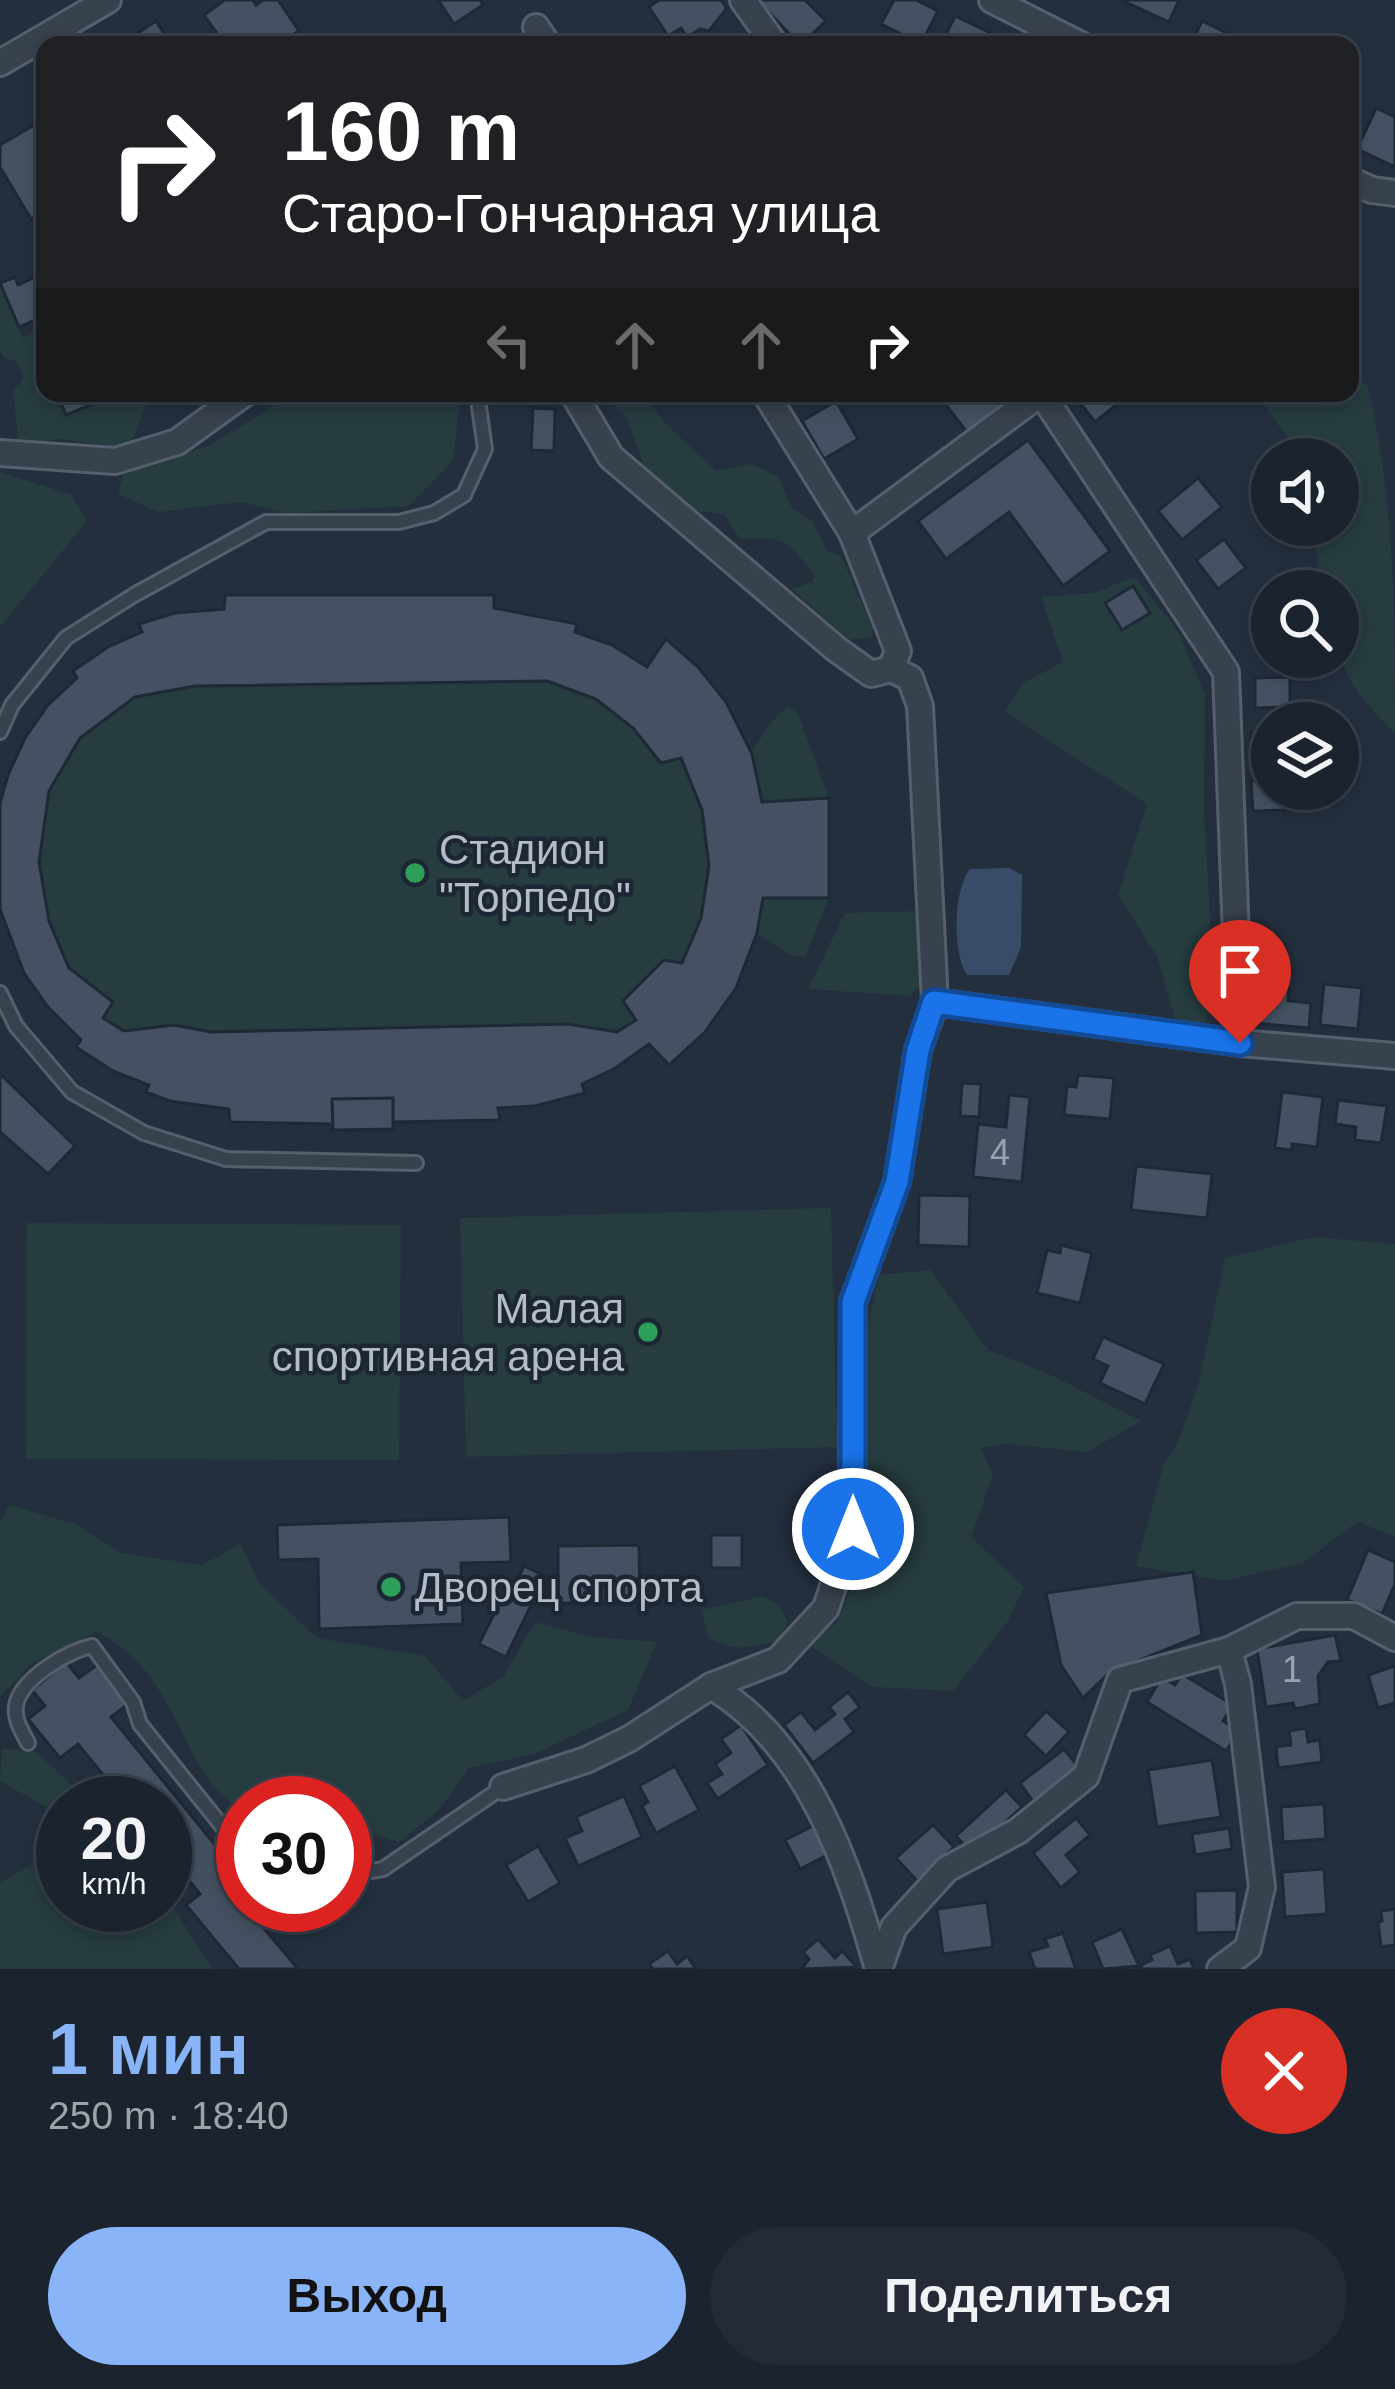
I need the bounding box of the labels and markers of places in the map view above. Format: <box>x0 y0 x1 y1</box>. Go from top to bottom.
place label: Стадион "Торпедо" <box>439 826 631 921</box>
marker: Стадион "Торпедо" <box>402 860 428 886</box>
pin <box>1189 920 1291 1043</box>
place label: Малая спортивная арена <box>272 1285 625 1380</box>
marker: Малая спортивная арена <box>635 1319 661 1345</box>
place label: Дворец спорта <box>415 1564 703 1611</box>
marker: Дворец спорта <box>378 1574 404 1600</box>

